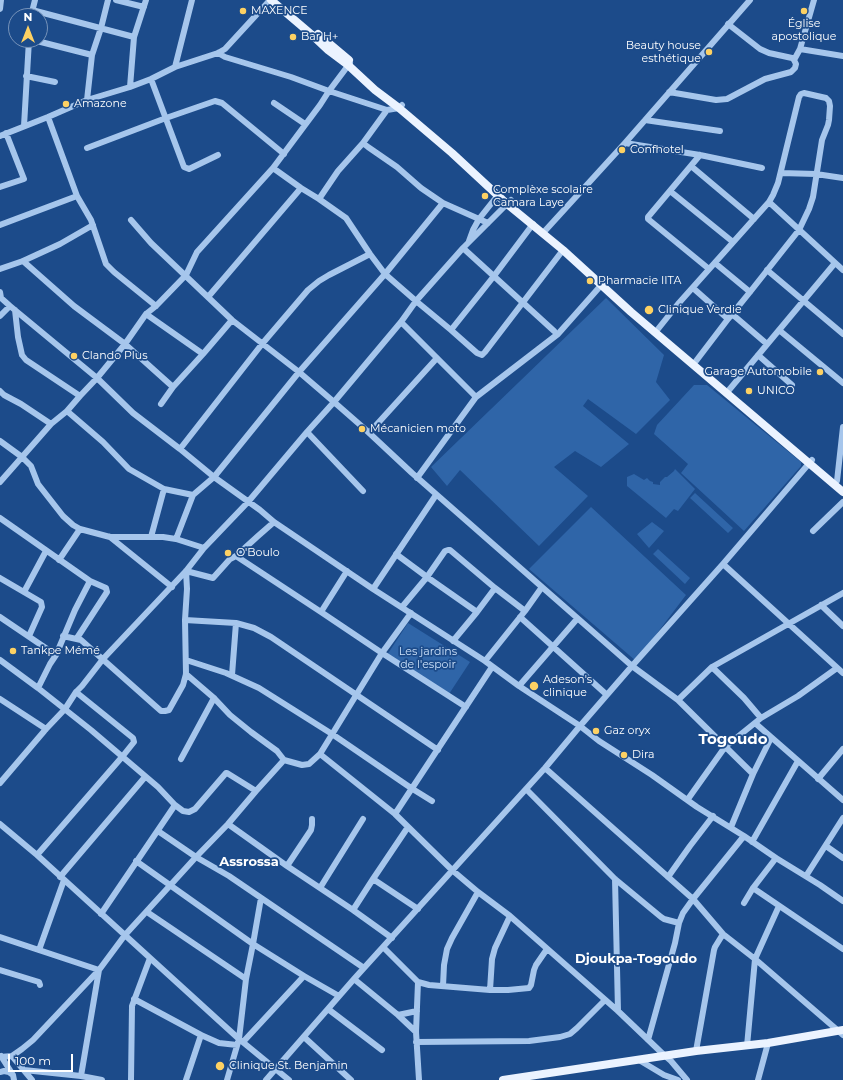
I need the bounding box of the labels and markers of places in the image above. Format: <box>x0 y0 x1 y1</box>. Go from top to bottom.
place label: MAXENCE <box>251 4 307 18</box>
marker: MAXENCE <box>238 6 248 16</box>
marker: Église apostolique <box>799 6 809 16</box>
place label: Église apostolique <box>772 17 836 43</box>
place label: Bar H+ <box>301 30 338 44</box>
marker: Bar H+ <box>288 32 298 42</box>
place label: Beauty house esthétique <box>626 39 701 65</box>
marker: Beauty house esthétique <box>704 47 714 57</box>
place label: Amazone <box>74 97 127 111</box>
marker: Amazone <box>61 99 71 109</box>
place label: Confhotel <box>630 143 684 157</box>
marker: Confhotel <box>617 145 627 155</box>
place label: Complèxe scolaire Camara Laye <box>493 183 593 209</box>
marker: Complèxe scolaire Camara Laye <box>480 191 490 201</box>
place label: Pharmacie IITA <box>598 274 681 288</box>
marker: Pharmacie IITA <box>585 276 595 286</box>
place label: Clinique Verdie <box>658 303 742 317</box>
marker: Clinique Verdie <box>643 304 655 316</box>
place label: Clando Plus <box>82 349 148 363</box>
marker: Clando Plus <box>69 351 79 361</box>
place label: Garage Automobile <box>705 365 812 379</box>
marker: Garage Automobile <box>815 367 825 377</box>
place label: UNICO <box>757 384 795 398</box>
marker: UNICO <box>744 386 754 396</box>
place label: Mécanicien moto <box>370 422 466 436</box>
marker: Mécanicien moto <box>357 424 367 434</box>
place label: O'Boulo <box>236 546 280 560</box>
marker: O'Boulo <box>223 548 233 558</box>
place label: Tankpe Mémé <box>21 644 100 658</box>
marker: Tankpe Mémé <box>8 646 18 656</box>
place label: Adeson's clinique <box>543 673 592 699</box>
marker: Adeson's clinique <box>528 680 540 692</box>
place label: Gaz oryx <box>604 724 650 738</box>
marker: Gaz oryx <box>591 726 601 736</box>
place label: Dira <box>632 748 654 762</box>
marker: Dira <box>619 750 629 760</box>
place label: Clinique St. Benjamin <box>229 1059 348 1073</box>
marker: Clinique St. Benjamin <box>214 1060 226 1072</box>

